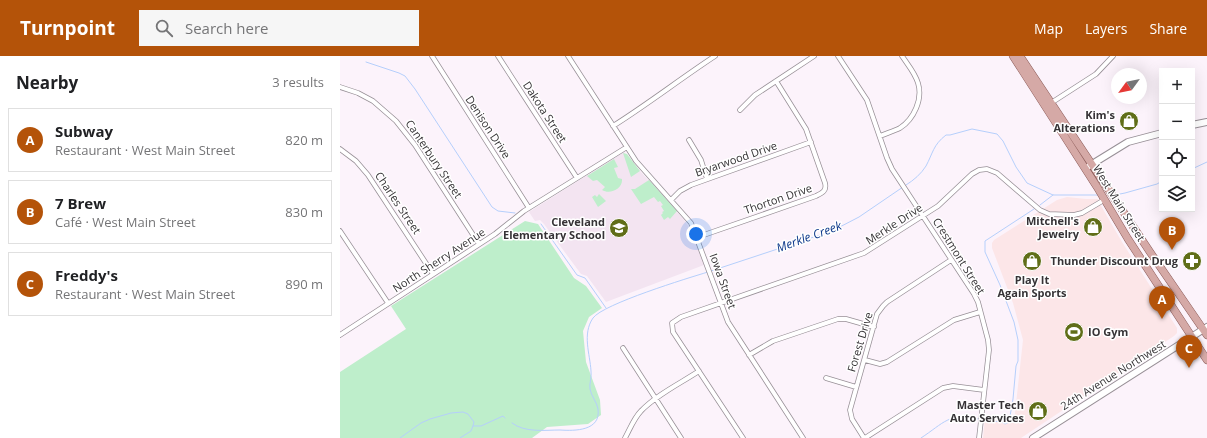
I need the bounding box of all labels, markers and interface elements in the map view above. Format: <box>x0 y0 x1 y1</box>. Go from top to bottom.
search box <box>139 10 419 46</box>
text: Turnpoint <box>20 15 115 41</box>
icon: search <box>153 17 175 39</box>
text: Search here <box>185 18 269 38</box>
text: Map <box>1034 19 1063 38</box>
text: Layers <box>1085 19 1127 38</box>
text: Share <box>1149 19 1187 38</box>
north arrow <box>1111 68 1147 104</box>
map controls <box>1159 68 1195 212</box>
button: + <box>1159 68 1195 104</box>
text: Nearby <box>16 71 78 94</box>
text: 3 results <box>272 73 324 91</box>
street label: Dakota Street <box>520 78 571 145</box>
street label: Denison Drive <box>463 92 514 161</box>
button: − <box>1159 104 1195 140</box>
place label: Kim's Alterations <box>1054 107 1116 135</box>
shop icon: Kim's Alterations <box>1118 110 1140 132</box>
street label: Canterbury Street <box>403 117 466 201</box>
text: Subway <box>55 121 113 141</box>
text: A <box>26 131 34 149</box>
text: 820 m <box>285 131 323 149</box>
street label: Bryarwood Drive <box>693 137 779 180</box>
button: locate <box>1159 140 1195 176</box>
text: Restaurant · West Main Street <box>55 141 235 159</box>
street label: West Main Street <box>1090 162 1149 244</box>
street label: Charles Street <box>372 169 425 237</box>
button: layers <box>1159 176 1195 212</box>
street label: Thorton Drive <box>742 180 814 217</box>
text: 7 Brew <box>55 193 106 213</box>
street label: Merkle Drive <box>862 200 925 248</box>
text: B <box>26 203 34 221</box>
text: 830 m <box>285 203 323 221</box>
text: Café · West Main Street <box>55 213 196 231</box>
place label: Mitchell's Jewelry <box>1026 213 1080 241</box>
place label: Cleveland Elementary School <box>503 214 605 242</box>
street label: Crestmont Street <box>930 215 989 297</box>
water label: Merkle Creek <box>774 216 845 256</box>
shop icon: Mitchell's Jewelry <box>1082 216 1104 238</box>
school or university icon: Cleveland Elementary School <box>608 217 630 239</box>
pin: B <box>1159 217 1185 250</box>
street label: North Sherry Avenue <box>390 224 488 295</box>
your location <box>686 224 706 244</box>
shop icon: Play It Again Sports <box>1021 250 1043 272</box>
pharmacy icon: Thunder Discount Drug <box>1181 250 1203 272</box>
street label: Iowa Street <box>707 251 740 311</box>
place label: Thunder Discount Drug <box>1051 253 1179 268</box>
text: Freddy's <box>55 265 118 285</box>
place label: Play It Again Sports <box>998 272 1067 300</box>
text: C <box>26 275 34 293</box>
text: 890 m <box>285 275 323 293</box>
text: Restaurant · West Main Street <box>55 285 235 303</box>
pin: A <box>1149 286 1175 319</box>
street label: Forest Drive <box>843 310 876 374</box>
sports icon: IO Gym <box>1063 321 1085 343</box>
place label: IO Gym <box>1088 324 1128 339</box>
pin: C <box>1176 335 1202 368</box>
street label: 24th Avenue Northwest <box>1057 336 1168 413</box>
place label: Master Tech Auto Services <box>950 397 1025 425</box>
shop icon: Master Tech Auto Services <box>1027 400 1049 422</box>

